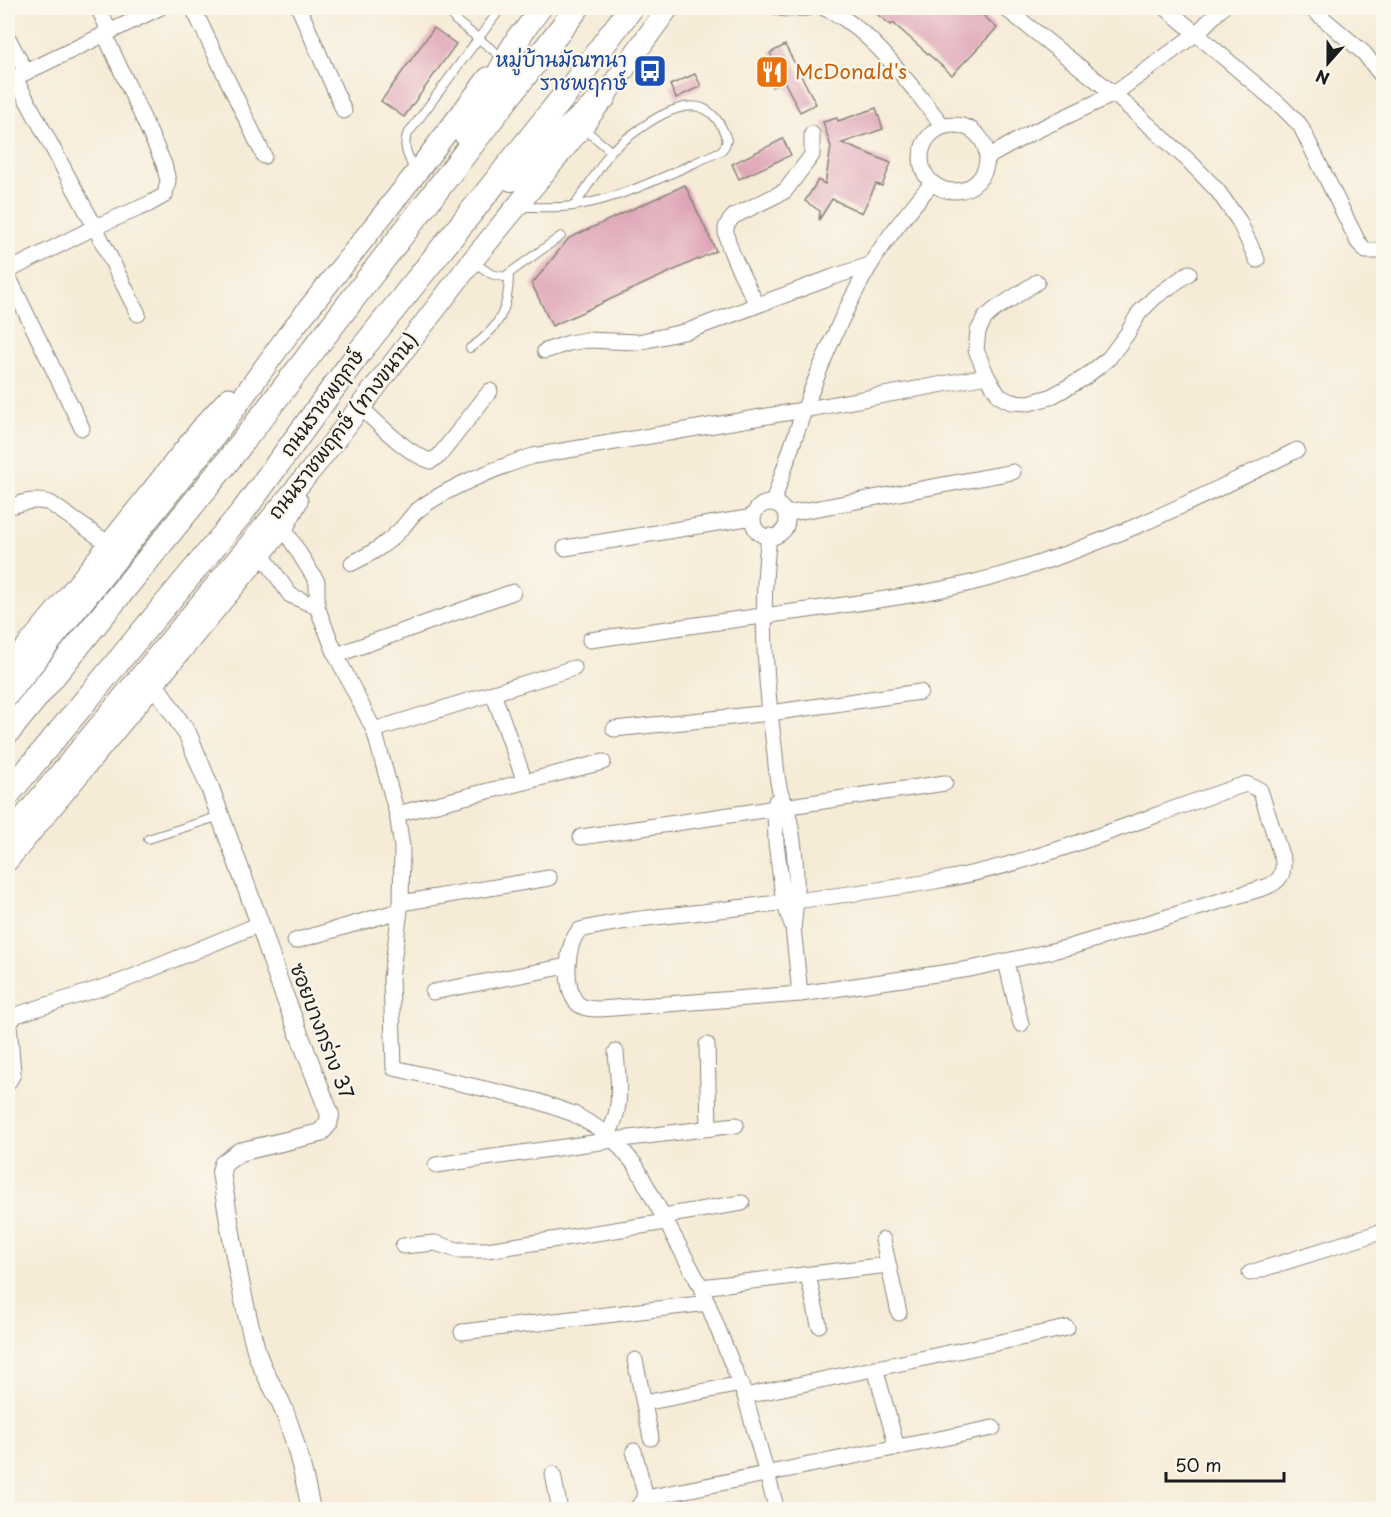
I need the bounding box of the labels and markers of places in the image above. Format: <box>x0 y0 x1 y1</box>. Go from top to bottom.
place label: หมู่บ้านมัณฑนา ราชพฤกษ์ <box>495 44 628 97</box>
bus stop icon: หมู่บ้านมัณฑนา ราชพฤกษ์ <box>632 53 668 89</box>
restaurant icon: McDonald's <box>754 54 790 90</box>
place label: McDonald's <box>795 56 907 86</box>

